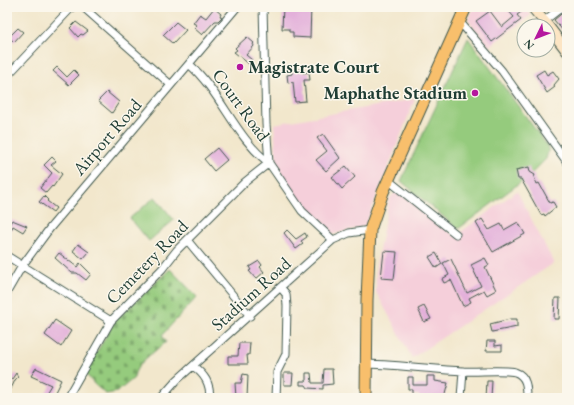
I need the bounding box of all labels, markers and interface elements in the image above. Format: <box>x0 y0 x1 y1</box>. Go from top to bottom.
north arrow <box>516 18 556 58</box>
text: N <box>520 37 537 53</box>
place label: Magistrate Court <box>248 55 380 78</box>
marker: Magistrate Court <box>235 62 245 72</box>
street label: Court Road <box>207 64 276 146</box>
place label: Maphathe Stadium <box>324 81 467 104</box>
marker: Maphathe Stadium <box>470 88 480 98</box>
street label: Airport Road <box>66 93 147 180</box>
street label: Cemetery Road <box>101 214 193 309</box>
street label: Stadium Road <box>206 251 296 335</box>

